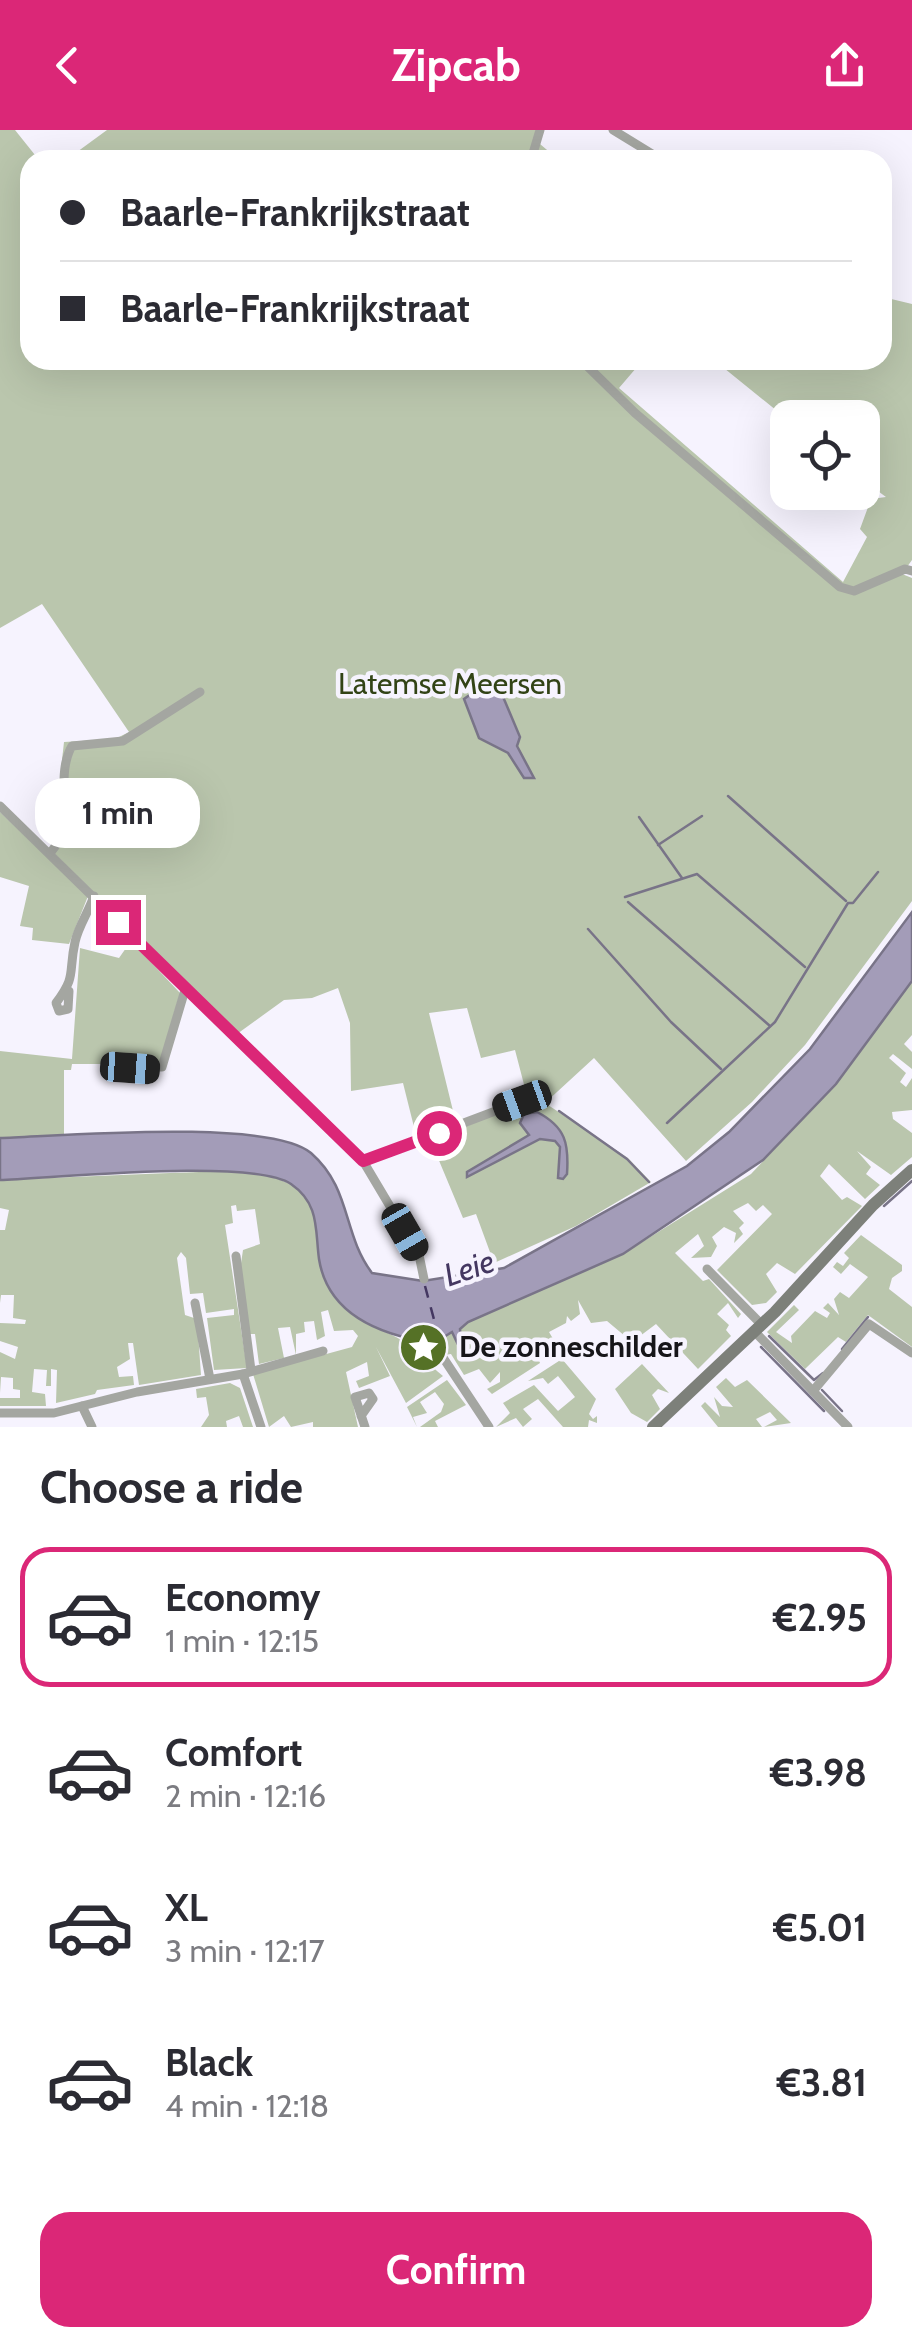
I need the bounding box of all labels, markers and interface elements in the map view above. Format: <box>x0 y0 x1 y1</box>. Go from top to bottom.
icon: back <box>40 38 95 93</box>
text: Zipcab <box>391 38 521 92</box>
icon: share <box>817 38 872 93</box>
text: Baarle-Frankrijkstraat <box>120 189 470 236</box>
text: Baarle-Frankrijkstraat <box>120 285 470 332</box>
map controls <box>770 400 880 510</box>
button: locate <box>770 400 880 510</box>
park label: Latemse Meersen <box>338 665 562 702</box>
callout: 1 min <box>36 777 200 847</box>
text: 1 min <box>81 793 154 832</box>
route end <box>96 900 141 945</box>
car <box>99 1051 161 1085</box>
car <box>489 1077 555 1125</box>
route start <box>417 1111 462 1156</box>
car <box>377 1199 433 1265</box>
water label: Leie <box>439 1241 499 1294</box>
place icon: De zonneschilder <box>398 1321 450 1373</box>
place label: De zonneschilder <box>459 1328 683 1365</box>
text: Choose a ride <box>40 1460 303 1514</box>
icon: car <box>45 1572 135 1662</box>
text: Economy <box>165 1574 320 1621</box>
text: €2.95 <box>773 1594 867 1641</box>
text: 1 min · 12:15 <box>165 1621 319 1660</box>
icon: car <box>45 1727 135 1817</box>
text: Comfort <box>165 1729 302 1776</box>
text: €3.98 <box>770 1749 867 1796</box>
text: 2 min · 12:16 <box>165 1776 326 1815</box>
icon: car <box>45 1882 135 1972</box>
text: XL <box>165 1884 208 1931</box>
text: €5.01 <box>773 1904 867 1951</box>
text: 3 min · 12:17 <box>165 1931 325 1970</box>
icon: car <box>45 2037 135 2127</box>
text: Black <box>165 2039 253 2086</box>
text: €3.81 <box>777 2059 867 2106</box>
text: 4 min · 12:18 <box>165 2086 329 2125</box>
button: Confirm <box>40 2212 872 2327</box>

